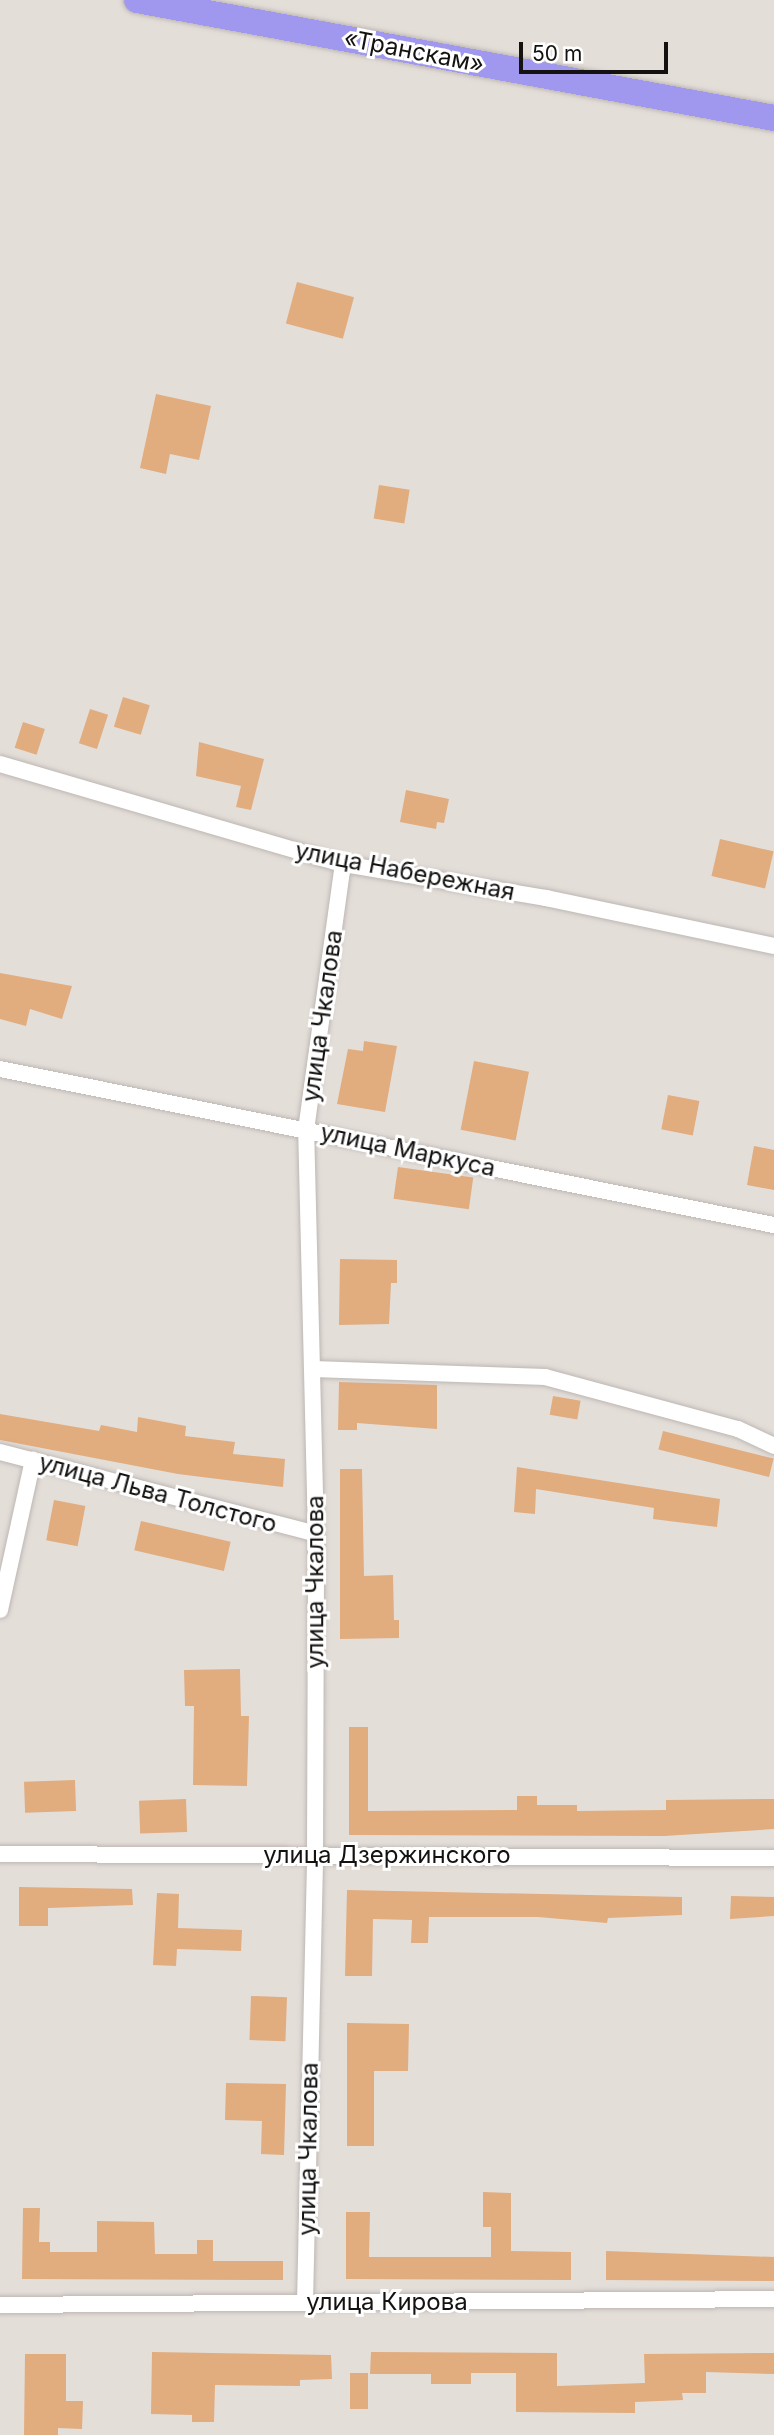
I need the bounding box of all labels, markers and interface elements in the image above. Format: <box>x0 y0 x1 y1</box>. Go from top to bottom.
street label: «Транскам» <box>341 23 487 79</box>
scale bar <box>522 28 671 72</box>
text: 50 m <box>532 41 582 66</box>
street label: улица Набережная <box>293 836 517 906</box>
street label: улица Чкалова <box>296 928 348 1104</box>
street label: улица Маркуса <box>318 1117 498 1183</box>
street label: улица Льва Толстого <box>36 1447 280 1539</box>
street label: улица Чкалова <box>301 1495 329 1669</box>
street label: улица Дзержинского <box>263 1841 511 1869</box>
street label: улица Чкалова <box>292 2062 324 2236</box>
street label: улица Кирова <box>306 2288 468 2316</box>

